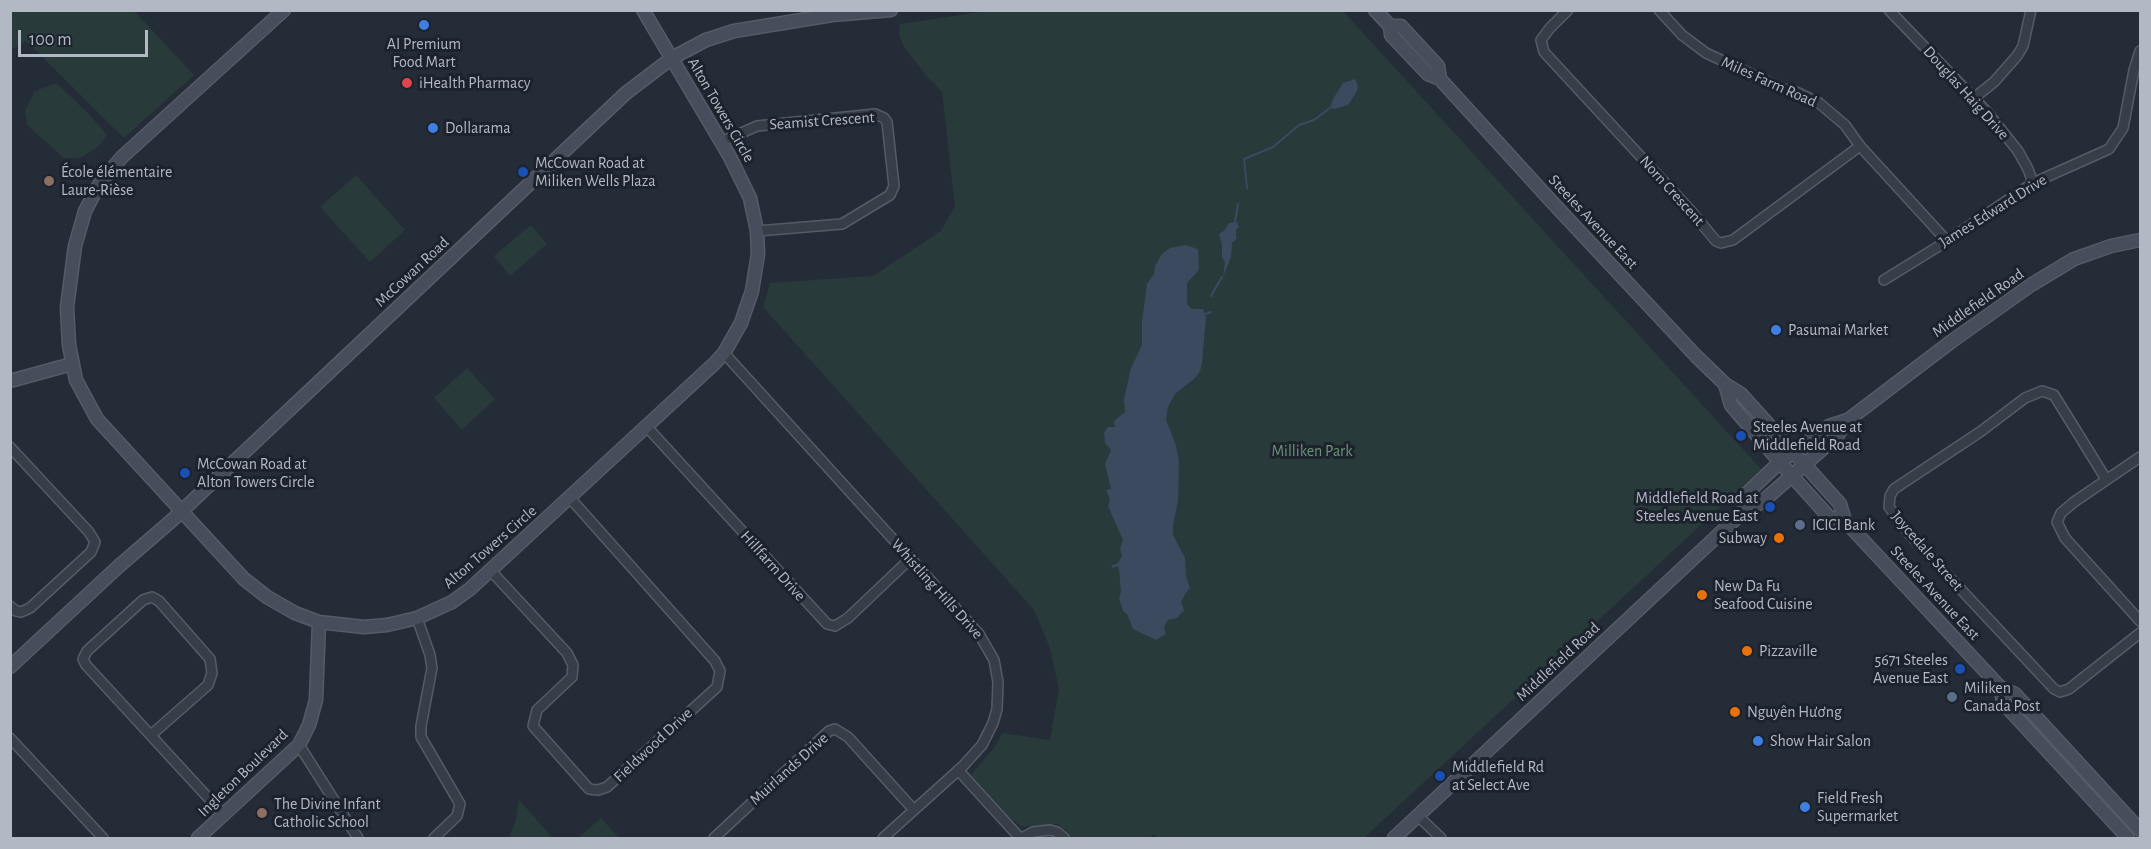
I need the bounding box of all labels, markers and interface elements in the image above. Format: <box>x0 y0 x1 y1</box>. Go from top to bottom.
scale bar <box>21 18 152 56</box>
marker: AI Premium Food Mart <box>417 18 431 32</box>
text: 100 m <box>29 31 72 49</box>
place label: AI Premium Food Mart <box>387 34 461 72</box>
street label: Douglas Haig Drive <box>1919 42 2013 144</box>
street label: Miles Farm Road <box>1718 52 1820 112</box>
street label: Alton Towers Circle <box>683 54 759 166</box>
place label: iHealth Pharmacy <box>419 73 530 93</box>
marker: iHealth Pharmacy <box>400 76 414 90</box>
street label: Seamist Crescent <box>769 108 875 134</box>
place label: Dollarama <box>445 118 511 138</box>
marker: Dollarama <box>426 121 440 135</box>
street label: Norn Crescent <box>1636 152 1708 230</box>
place label: McCowan Road at Miliken Wells Plaza <box>535 153 656 191</box>
place label: École élémentaire Laure-Rièse <box>61 162 172 200</box>
marker: McCowan Road at Miliken Wells Plaza <box>516 165 530 179</box>
street label: James Edward Drive <box>1936 170 2050 252</box>
street label: Steeles Avenue East <box>1544 171 1642 273</box>
marker: École élémentaire Laure-Rièse <box>42 174 56 188</box>
street label: McCowan Road <box>371 233 453 311</box>
street label: Middlefield Road <box>1929 264 2027 342</box>
place label: Pasumai Market <box>1788 320 1888 340</box>
marker: Pasumai Market <box>1769 323 1783 337</box>
place label: Steeles Avenue at Middlefield Road <box>1753 417 1862 455</box>
marker: Steeles Avenue at Middlefield Road <box>1734 429 1748 443</box>
park label: Milliken Park <box>1271 441 1353 461</box>
place label: McCowan Road at Alton Towers Circle <box>197 454 315 492</box>
marker: McCowan Road at Alton Towers Circle <box>178 466 192 480</box>
place label: Middlefield Road at Steeles Avenue East <box>1636 488 1758 526</box>
marker: Middlefield Road at Steeles Avenue East <box>1763 500 1777 514</box>
street label: Alton Towers Circle <box>439 501 541 593</box>
street label: Joycedale Street <box>1887 507 1967 595</box>
place label: ICICI Bank <box>1812 515 1875 535</box>
marker: ICICI Bank <box>1793 518 1807 532</box>
street label: Hillfarm Drive <box>736 527 810 605</box>
place label: Subway <box>1719 528 1767 548</box>
marker: Subway <box>1772 531 1786 545</box>
street label: Whistling Hills Drive <box>887 535 987 643</box>
street label: Steeles Avenue East <box>1886 542 1984 644</box>
place label: New Da Fu Seafood Cuisine <box>1714 576 1813 614</box>
marker: New Da Fu Seafood Cuisine <box>1695 588 1709 602</box>
street label: Middlefield Road <box>1512 618 1604 706</box>
place label: Pizzaville <box>1759 641 1817 661</box>
marker: Pizzaville <box>1740 644 1754 658</box>
place label: 5671 Steeles Avenue East <box>1873 650 1948 688</box>
marker: 5671 Steeles Avenue East <box>1953 662 1967 676</box>
place label: Miliken Canada Post <box>1964 678 2040 716</box>
marker: Miliken Canada Post <box>1945 690 1959 704</box>
place label: Nguyên Hương <box>1747 702 1842 722</box>
street label: Fieldwood Drive <box>610 704 696 786</box>
marker: Nguyên Hương <box>1728 705 1742 719</box>
street label: Ingleton Boulevard <box>194 725 292 821</box>
street label: Muirlands Drive <box>746 729 832 809</box>
place label: Show Hair Salon <box>1770 731 1871 751</box>
marker: Show Hair Salon <box>1751 734 1765 748</box>
place label: Middlefield Rd at Select Ave <box>1452 757 1544 795</box>
marker: Middlefield Rd at Select Ave <box>1433 769 1447 783</box>
place label: Field Fresh Supermarket <box>1817 788 1898 826</box>
place label: The Divine Infant Catholic School <box>274 794 381 832</box>
marker: Field Fresh Supermarket <box>1798 800 1812 814</box>
marker: The Divine Infant Catholic School <box>255 806 269 820</box>

